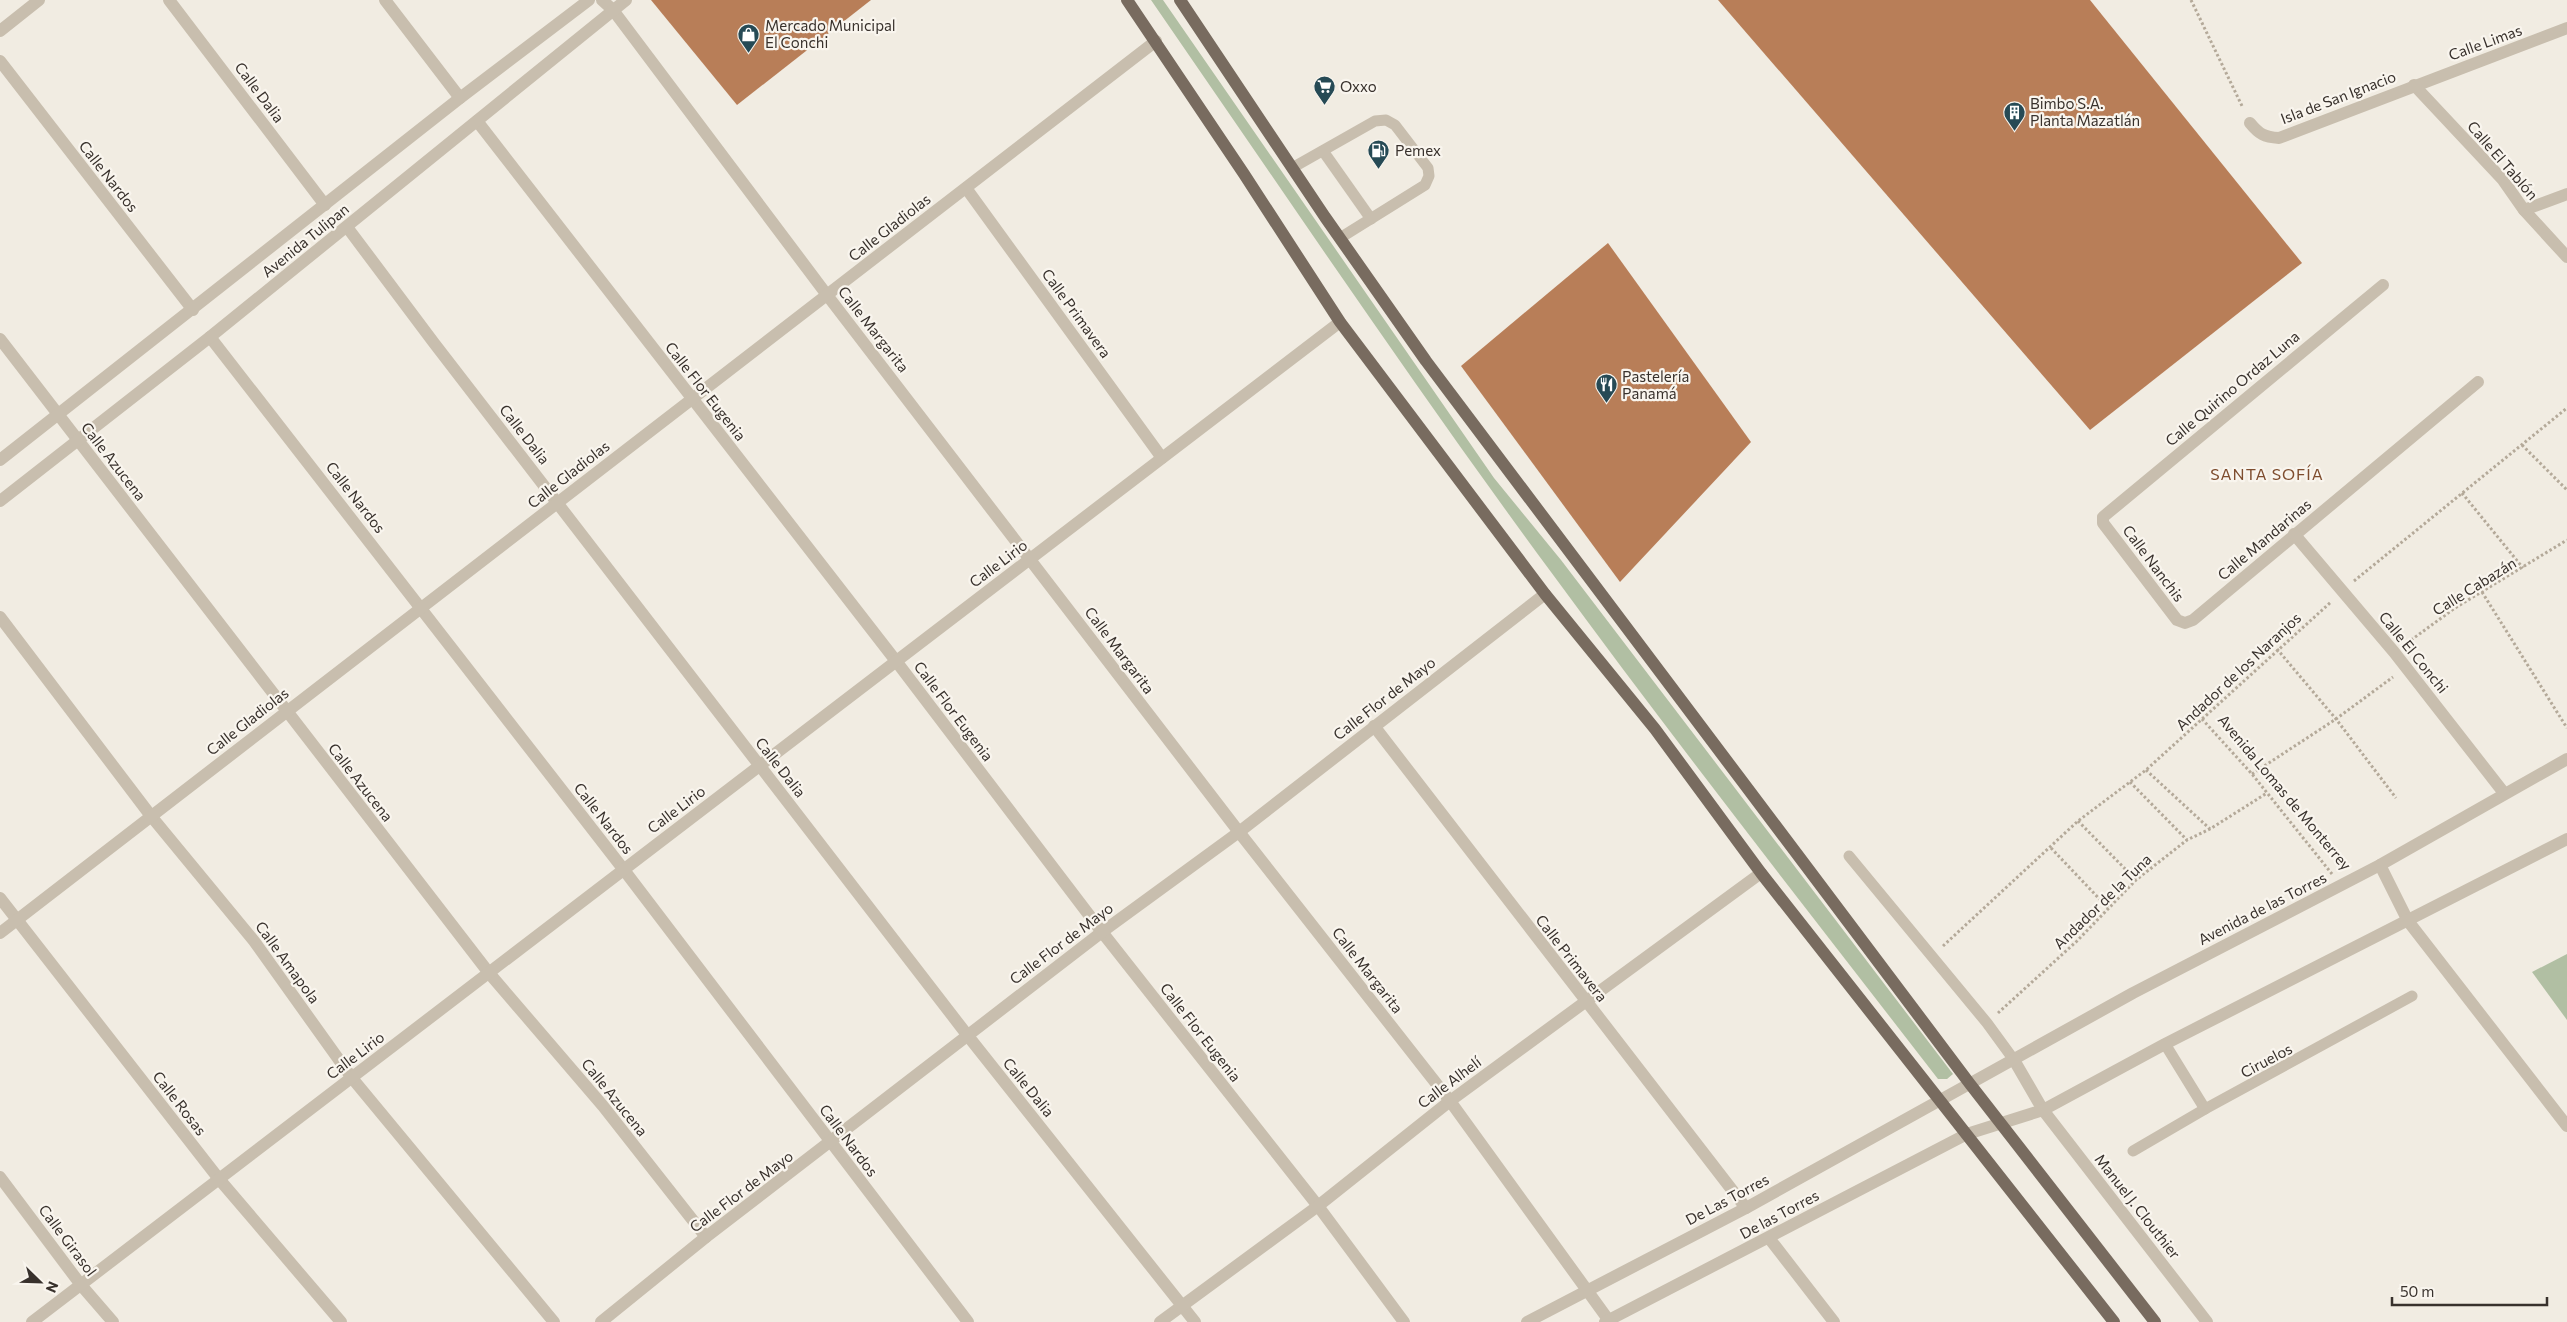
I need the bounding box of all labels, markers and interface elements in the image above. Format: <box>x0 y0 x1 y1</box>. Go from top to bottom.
place label: Mercado Municipal El Conchi <box>765 16 896 51</box>
street label: Calle Limas <box>2446 20 2524 64</box>
shop icon: Mercado Municipal El Conchi <box>737 22 761 53</box>
street label: Calle Dalia <box>231 58 289 126</box>
street label: Isla de San Ignacio <box>2278 67 2398 127</box>
supermarket icon: Oxxo <box>1312 74 1336 105</box>
place label: Oxxo <box>1340 77 1377 95</box>
place label: Bimbo S.A. Planta Mazatlán <box>2030 94 2140 129</box>
building icon: Bimbo S.A. Planta Mazatlán <box>2002 100 2026 131</box>
street label: Calle El Tablón <box>2464 117 2542 203</box>
street label: Calle Nardos <box>76 137 143 215</box>
fuel station icon: Pemex <box>1367 138 1391 169</box>
place label: Pemex <box>1395 141 1441 159</box>
street label: Calle Gladiolas <box>844 189 934 265</box>
street label: Avenida Tulipan <box>258 199 352 281</box>
street label: Calle Primavera <box>1039 265 1115 361</box>
street label: Calle Margarita <box>835 282 913 376</box>
street label: Calle Quirino Ordaz Luna <box>2161 327 2303 449</box>
street label: Calle Flor Eugenia <box>662 338 750 444</box>
place label: Pastelería Panamá <box>1622 367 1689 402</box>
restaurant icon: Pastelería Panamá <box>1594 373 1618 404</box>
street label: Calle Dalia <box>496 401 554 467</box>
street label: Calle Azucena <box>78 418 150 504</box>
street label: Calle Gladiolas <box>523 436 613 512</box>
street label: Calle Nardos <box>323 458 390 536</box>
district label: SANTA SOFÍA <box>2210 464 2324 483</box>
street label: Calle Mandarinas <box>2213 494 2315 583</box>
street label: Calle Nanchis <box>2119 521 2189 605</box>
street label: Calle Lirio <box>966 535 1031 591</box>
street label: Calle Cabazán <box>2429 553 2519 619</box>
street label: Calle Margarita <box>1081 603 1159 697</box>
street label: Andador de los Naranjos <box>2172 608 2304 734</box>
street label: Calle El Conchi <box>2376 608 2452 696</box>
street label: Calle Flor de Mayo <box>1329 653 1439 743</box>
street label: Calle Flor Eugenia <box>911 658 997 764</box>
street label: Calle Gladiolas <box>202 683 292 759</box>
street label: Avenida Lomas de Monterrey <box>2215 711 2356 874</box>
street label: Calle Dalia <box>752 734 810 800</box>
street label: Calle Azucena <box>325 739 397 825</box>
street label: Calle Nardos <box>571 779 638 857</box>
street label: Calle Lirio <box>644 781 709 837</box>
street label: Andador de la Tuna <box>2049 850 2155 952</box>
street label: Avenida de las Torres <box>2195 868 2329 948</box>
street label: Calle Flor de Mayo <box>1006 898 1116 988</box>
street label: Calle Primavera <box>1532 911 1612 1005</box>
street label: Calle Amapola <box>252 917 324 1007</box>
street label: Calle Margarita <box>1329 923 1407 1017</box>
street label: Calle Flor Eugenia <box>1157 979 1245 1085</box>
street label: Calle Lirio <box>323 1027 388 1083</box>
street label: Ciruelos <box>2237 1039 2295 1081</box>
street label: Calle Alhelí <box>1414 1052 1485 1112</box>
street label: Calle Dalia <box>1000 1054 1058 1120</box>
street label: Calle Azucena <box>578 1055 652 1139</box>
street label: Calle Rosas <box>149 1067 211 1139</box>
street label: Calle Nardos <box>816 1100 882 1180</box>
street label: Calle Flor de Mayo <box>686 1146 796 1236</box>
street label: Manuel J. Clouthier <box>2091 1150 2185 1262</box>
street label: De Las Torres <box>1682 1169 1772 1229</box>
street label: De las Torres <box>1736 1186 1822 1242</box>
street label: Calle Girasol <box>35 1201 101 1279</box>
north arrow <box>15 1257 65 1307</box>
scale bar <box>2392 1274 2547 1306</box>
text: N <box>43 1279 62 1295</box>
text: 50 m <box>2400 1282 2434 1300</box>

